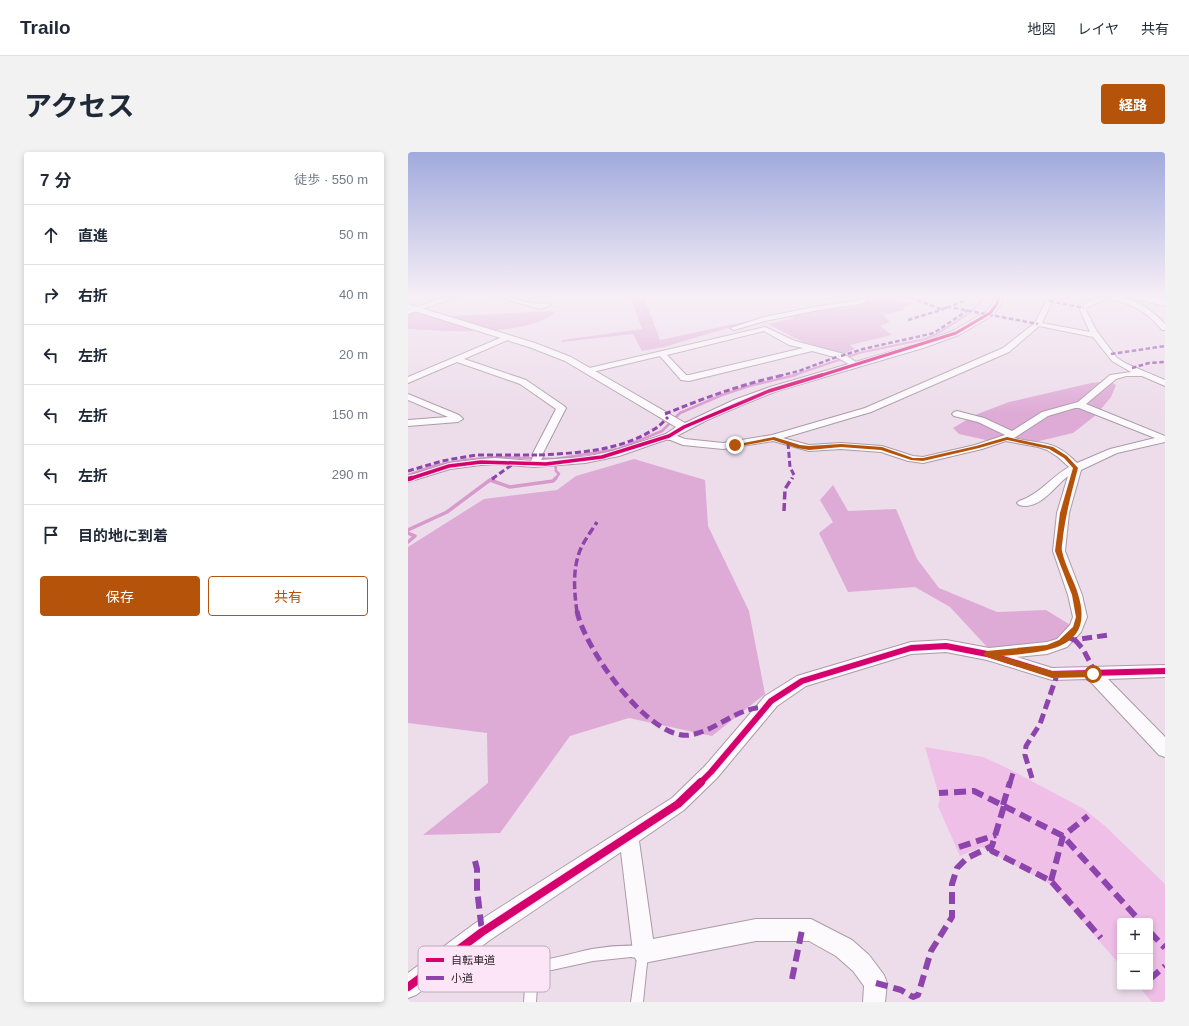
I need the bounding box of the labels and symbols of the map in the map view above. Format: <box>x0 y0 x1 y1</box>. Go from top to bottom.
route end <box>726 436 744 454</box>
route start <box>1084 665 1102 683</box>
legend <box>418 946 550 992</box>
text: 自転車道 <box>451 954 495 966</box>
text: 小道 <box>451 972 473 984</box>

